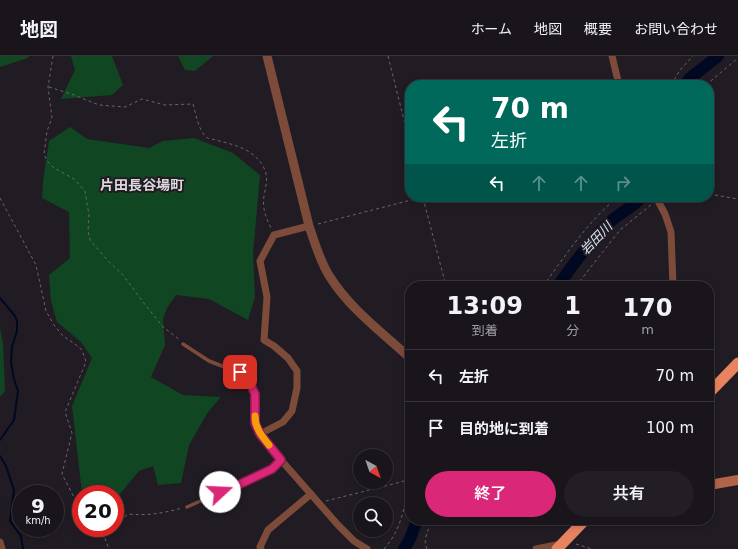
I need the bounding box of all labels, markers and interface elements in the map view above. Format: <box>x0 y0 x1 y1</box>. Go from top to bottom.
text: 地図 <box>20 18 58 40</box>
text: ホーム <box>470 21 512 37</box>
text: 地図 <box>534 21 562 37</box>
text: 概要 <box>584 21 612 37</box>
text: お問い合わせ <box>634 21 718 37</box>
text: 70 m <box>491 92 569 125</box>
icon: left <box>425 96 477 148</box>
text: 左折 <box>491 130 527 151</box>
icon: left <box>486 172 508 194</box>
icon: ahead <box>528 172 550 194</box>
icon: ahead <box>570 172 592 194</box>
icon: right <box>612 172 634 194</box>
district label: 片田長谷場町 <box>100 177 184 193</box>
water label: 岩田川 <box>577 218 617 258</box>
text: 13:09 <box>446 292 523 320</box>
text: 1 <box>564 292 581 320</box>
text: 170 <box>622 294 673 322</box>
text: m <box>641 322 654 337</box>
text: 到着 <box>472 323 498 338</box>
text: 分 <box>566 323 579 338</box>
pin <box>223 355 257 389</box>
icon: arrive <box>229 361 251 383</box>
icon: left <box>425 365 447 387</box>
text: 70 m <box>656 367 694 385</box>
text: 左折 <box>459 368 489 386</box>
icon: arrive <box>425 417 447 439</box>
text: 100 m <box>646 419 694 437</box>
text: 目的地に到着 <box>459 420 549 438</box>
north arrow <box>353 449 393 489</box>
map controls <box>353 449 393 537</box>
position arrow <box>199 471 241 513</box>
button: 終了 <box>425 471 556 517</box>
button: 共有 <box>564 471 694 517</box>
speed limit sign: 20 <box>72 485 124 537</box>
text: 9 <box>31 494 45 518</box>
button: search <box>353 497 393 537</box>
text: km/h <box>25 515 51 526</box>

